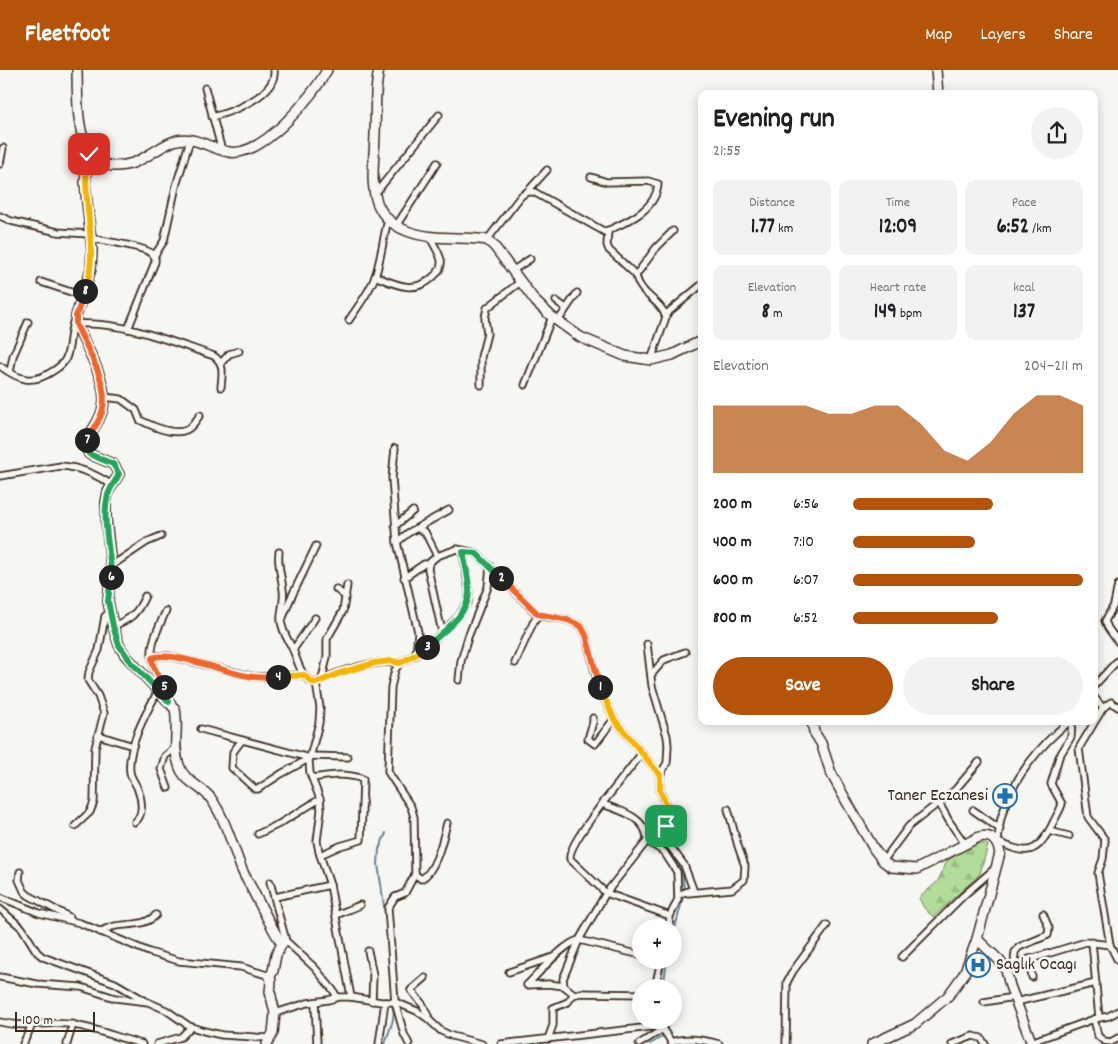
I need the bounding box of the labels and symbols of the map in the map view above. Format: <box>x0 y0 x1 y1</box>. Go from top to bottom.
pin <box>68 133 110 175</box>
pin: 8 <box>72 278 98 304</box>
pin: 7 <box>74 428 100 452</box>
pin: 6 <box>98 564 124 590</box>
pin: 2 <box>488 566 514 590</box>
pin: 3 <box>414 634 440 660</box>
pin: 4 <box>266 664 290 690</box>
pin: 5 <box>152 674 176 700</box>
pin: 1 <box>588 674 612 700</box>
pharmacy icon: Taner Eczanesi <box>992 783 1018 809</box>
place label: Taner Eczanesi <box>888 784 988 809</box>
pin <box>645 805 687 847</box>
hospital icon: Saglık Ocagı <box>965 952 991 978</box>
place label: Saglık Ocagı <box>996 953 1077 978</box>
scale bar <box>15 1009 95 1032</box>

